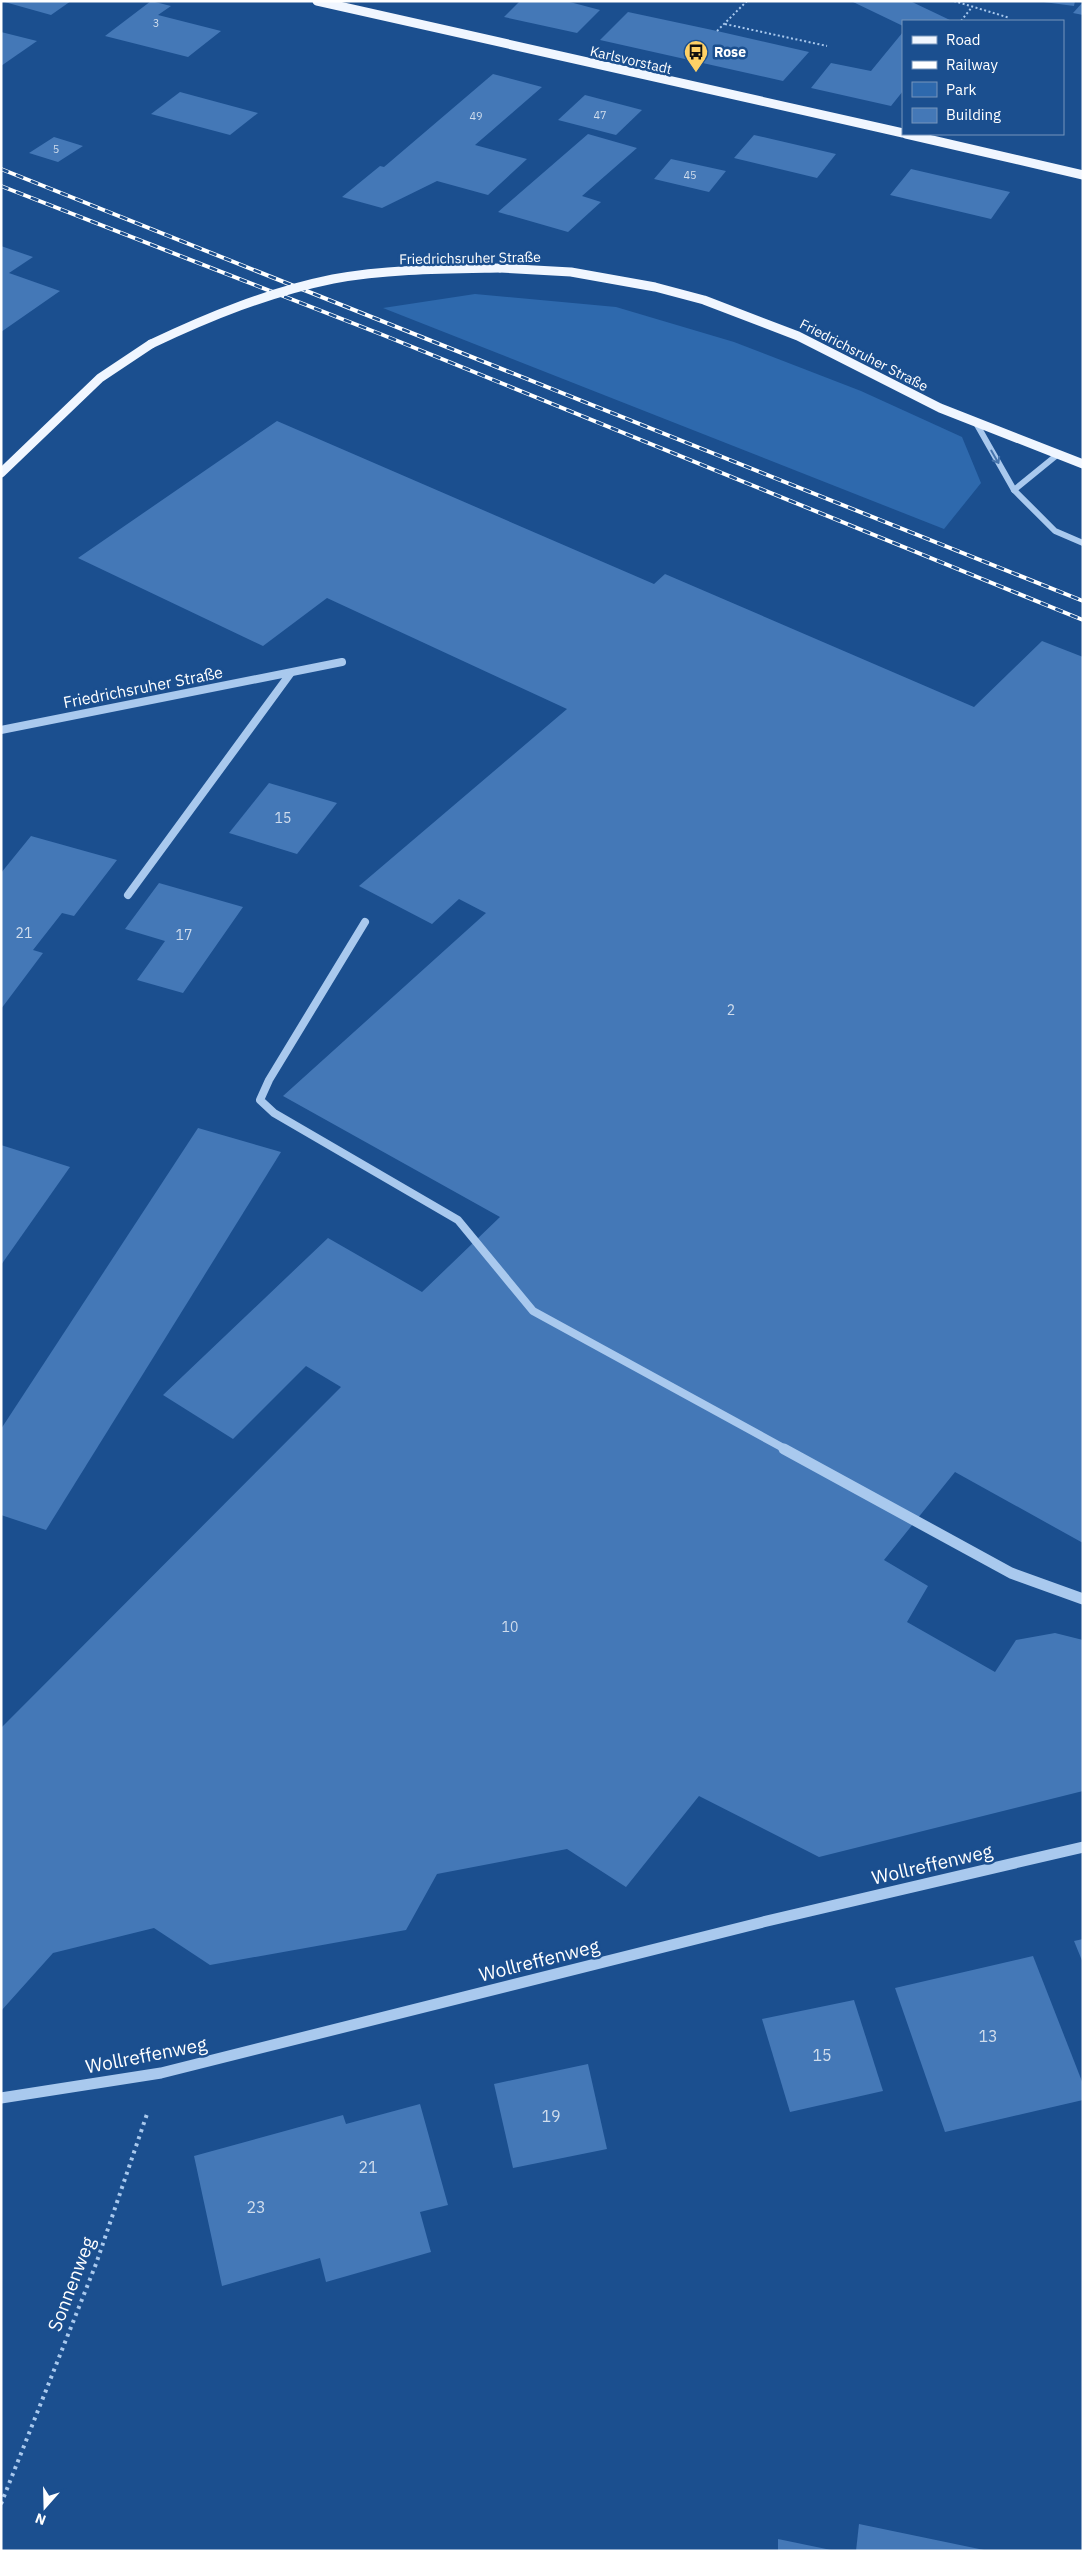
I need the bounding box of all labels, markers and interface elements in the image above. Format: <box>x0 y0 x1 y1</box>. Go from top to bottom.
house number: 3 <box>153 16 159 30</box>
legend <box>902 20 1064 135</box>
text: Road <box>946 30 981 49</box>
bus stop icon: Rose <box>683 39 709 73</box>
street label: Karlsvorstadt <box>588 42 674 78</box>
place label: Rose <box>714 43 746 61</box>
text: Railway <box>946 55 999 74</box>
text: Park <box>946 80 976 99</box>
text: Building <box>946 105 1001 124</box>
house number: 47 <box>593 108 607 122</box>
house number: 49 <box>469 109 483 123</box>
house number: 5 <box>53 142 59 156</box>
house number: 45 <box>683 168 697 182</box>
street label: Friedrichsruher Straße <box>399 248 541 268</box>
street label: Friedrichsruher Straße <box>797 315 932 395</box>
one-way arrow <box>990 449 1000 464</box>
street label: Friedrichsruher Straße <box>62 662 225 712</box>
house number: 15 <box>275 809 291 827</box>
house number: 21 <box>16 924 32 942</box>
house number: 17 <box>176 926 192 944</box>
house number: 2 <box>727 1001 735 1019</box>
house number: 10 <box>502 1618 518 1636</box>
street label: Wollreffenweg <box>869 1838 995 1890</box>
street label: Wollreffenweg <box>476 1933 602 1987</box>
house number: 13 <box>978 2026 998 2046</box>
street label: Wollreffenweg <box>83 2031 209 2079</box>
house number: 15 <box>812 2045 832 2065</box>
house number: 19 <box>541 2106 561 2126</box>
house number: 21 <box>358 2157 378 2177</box>
house number: 23 <box>246 2197 266 2217</box>
street label: Sonnenweg <box>42 2233 100 2335</box>
north arrow <box>20 2482 70 2532</box>
text: N <box>33 2509 48 2529</box>

